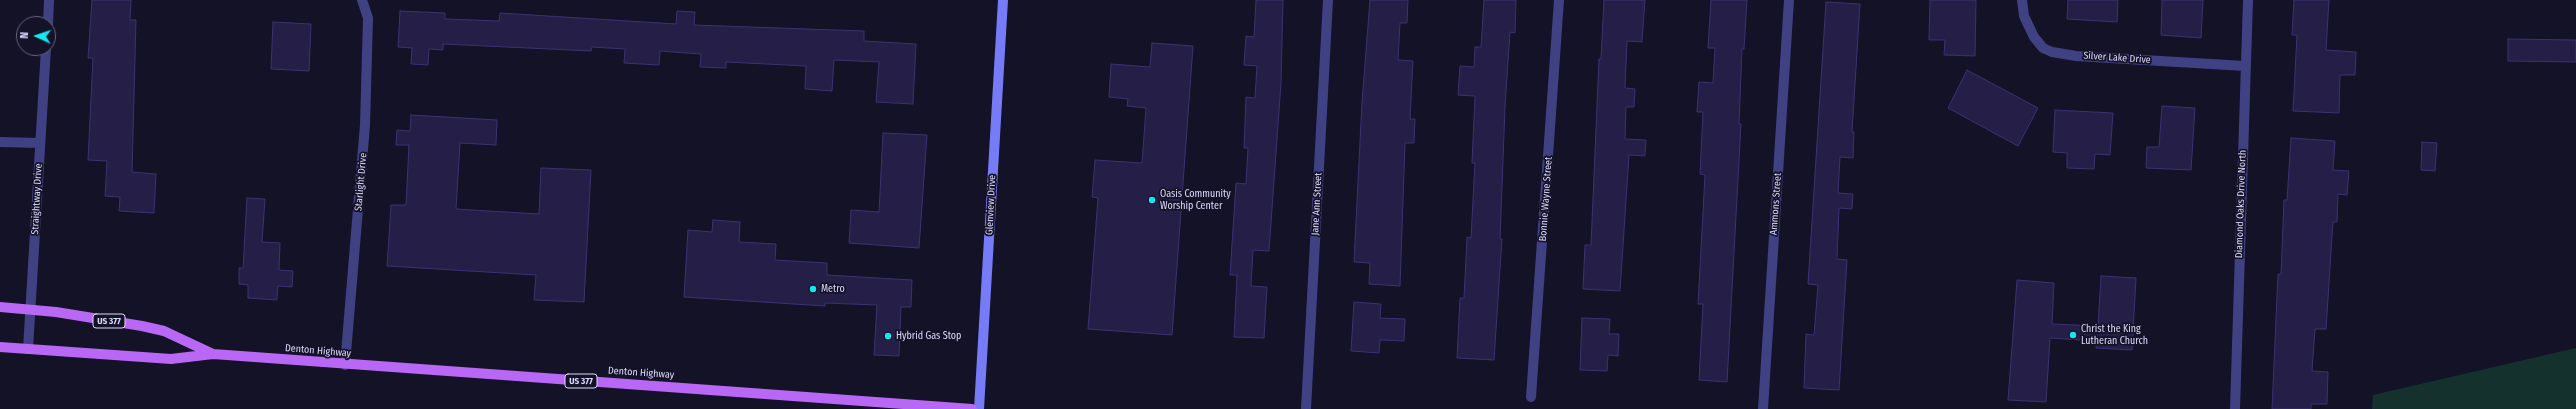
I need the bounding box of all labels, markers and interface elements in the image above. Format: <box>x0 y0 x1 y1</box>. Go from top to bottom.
north arrow <box>16 16 56 56</box>
text: N <box>18 32 31 39</box>
street label: Silver Lake Drive <box>2083 50 2151 66</box>
street label: Diamond Oaks Drive North <box>2233 150 2249 258</box>
street label: Starlight Drive <box>352 152 370 212</box>
street label: Bonnie Wayne Street <box>1537 156 1555 242</box>
street label: Straightway Drive <box>29 163 45 235</box>
street label: Jane Ann Street <box>1309 172 1325 236</box>
street label: Ammons Street <box>1768 172 1784 236</box>
street label: Glenview Drive <box>983 175 999 235</box>
place label: Oasis Community Worship Center <box>1160 188 1231 212</box>
marker: Oasis Community Worship Center <box>1147 195 1157 205</box>
place label: Metro <box>821 283 845 295</box>
marker: Metro <box>808 284 818 294</box>
road number: US 377 <box>93 314 125 328</box>
place label: Christ the King Lutheran Church <box>2081 323 2148 346</box>
place label: Hybrid Gas Stop <box>896 330 961 342</box>
marker: Christ the King Lutheran Church <box>2068 330 2078 340</box>
marker: Hybrid Gas Stop <box>883 331 893 341</box>
street label: Denton Highway <box>285 342 351 360</box>
street label: Denton Highway <box>608 365 674 381</box>
road number: US 377 <box>565 374 597 388</box>

